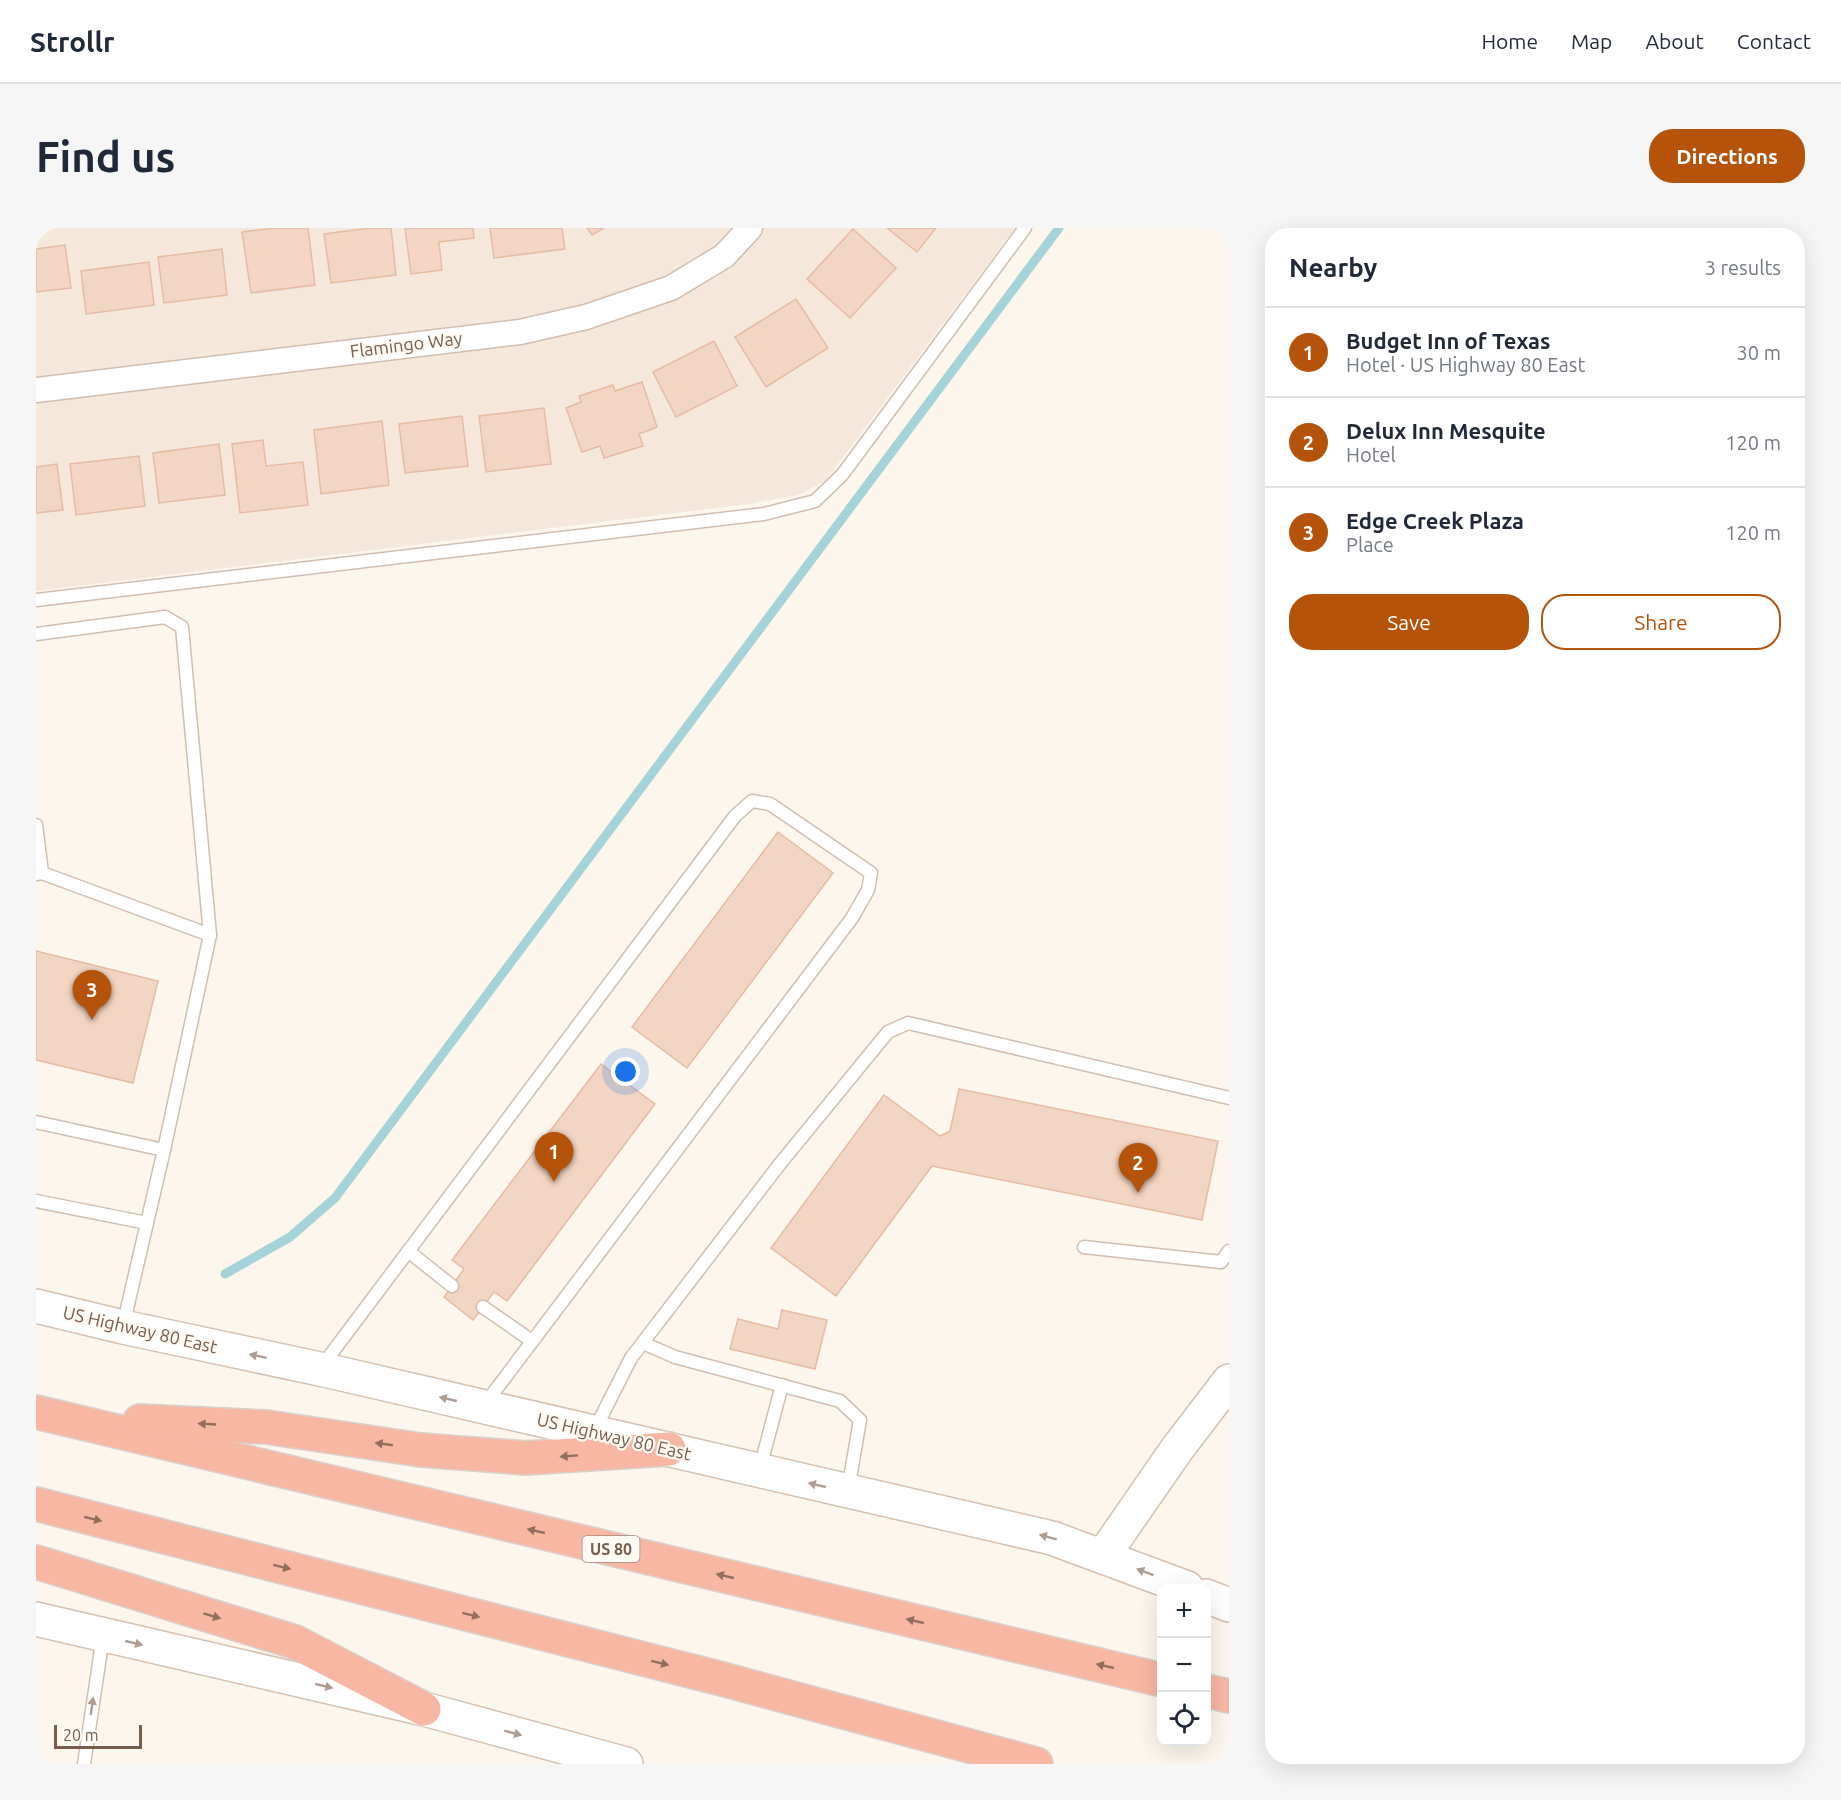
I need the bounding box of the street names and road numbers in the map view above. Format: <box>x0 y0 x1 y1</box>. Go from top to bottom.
street label: Flamingo Way <box>349 327 463 361</box>
street label: US Highway 80 East <box>61 1302 219 1357</box>
street label: US Highway 80 East <box>535 1409 693 1464</box>
road number: US 80 <box>582 1536 640 1562</box>

